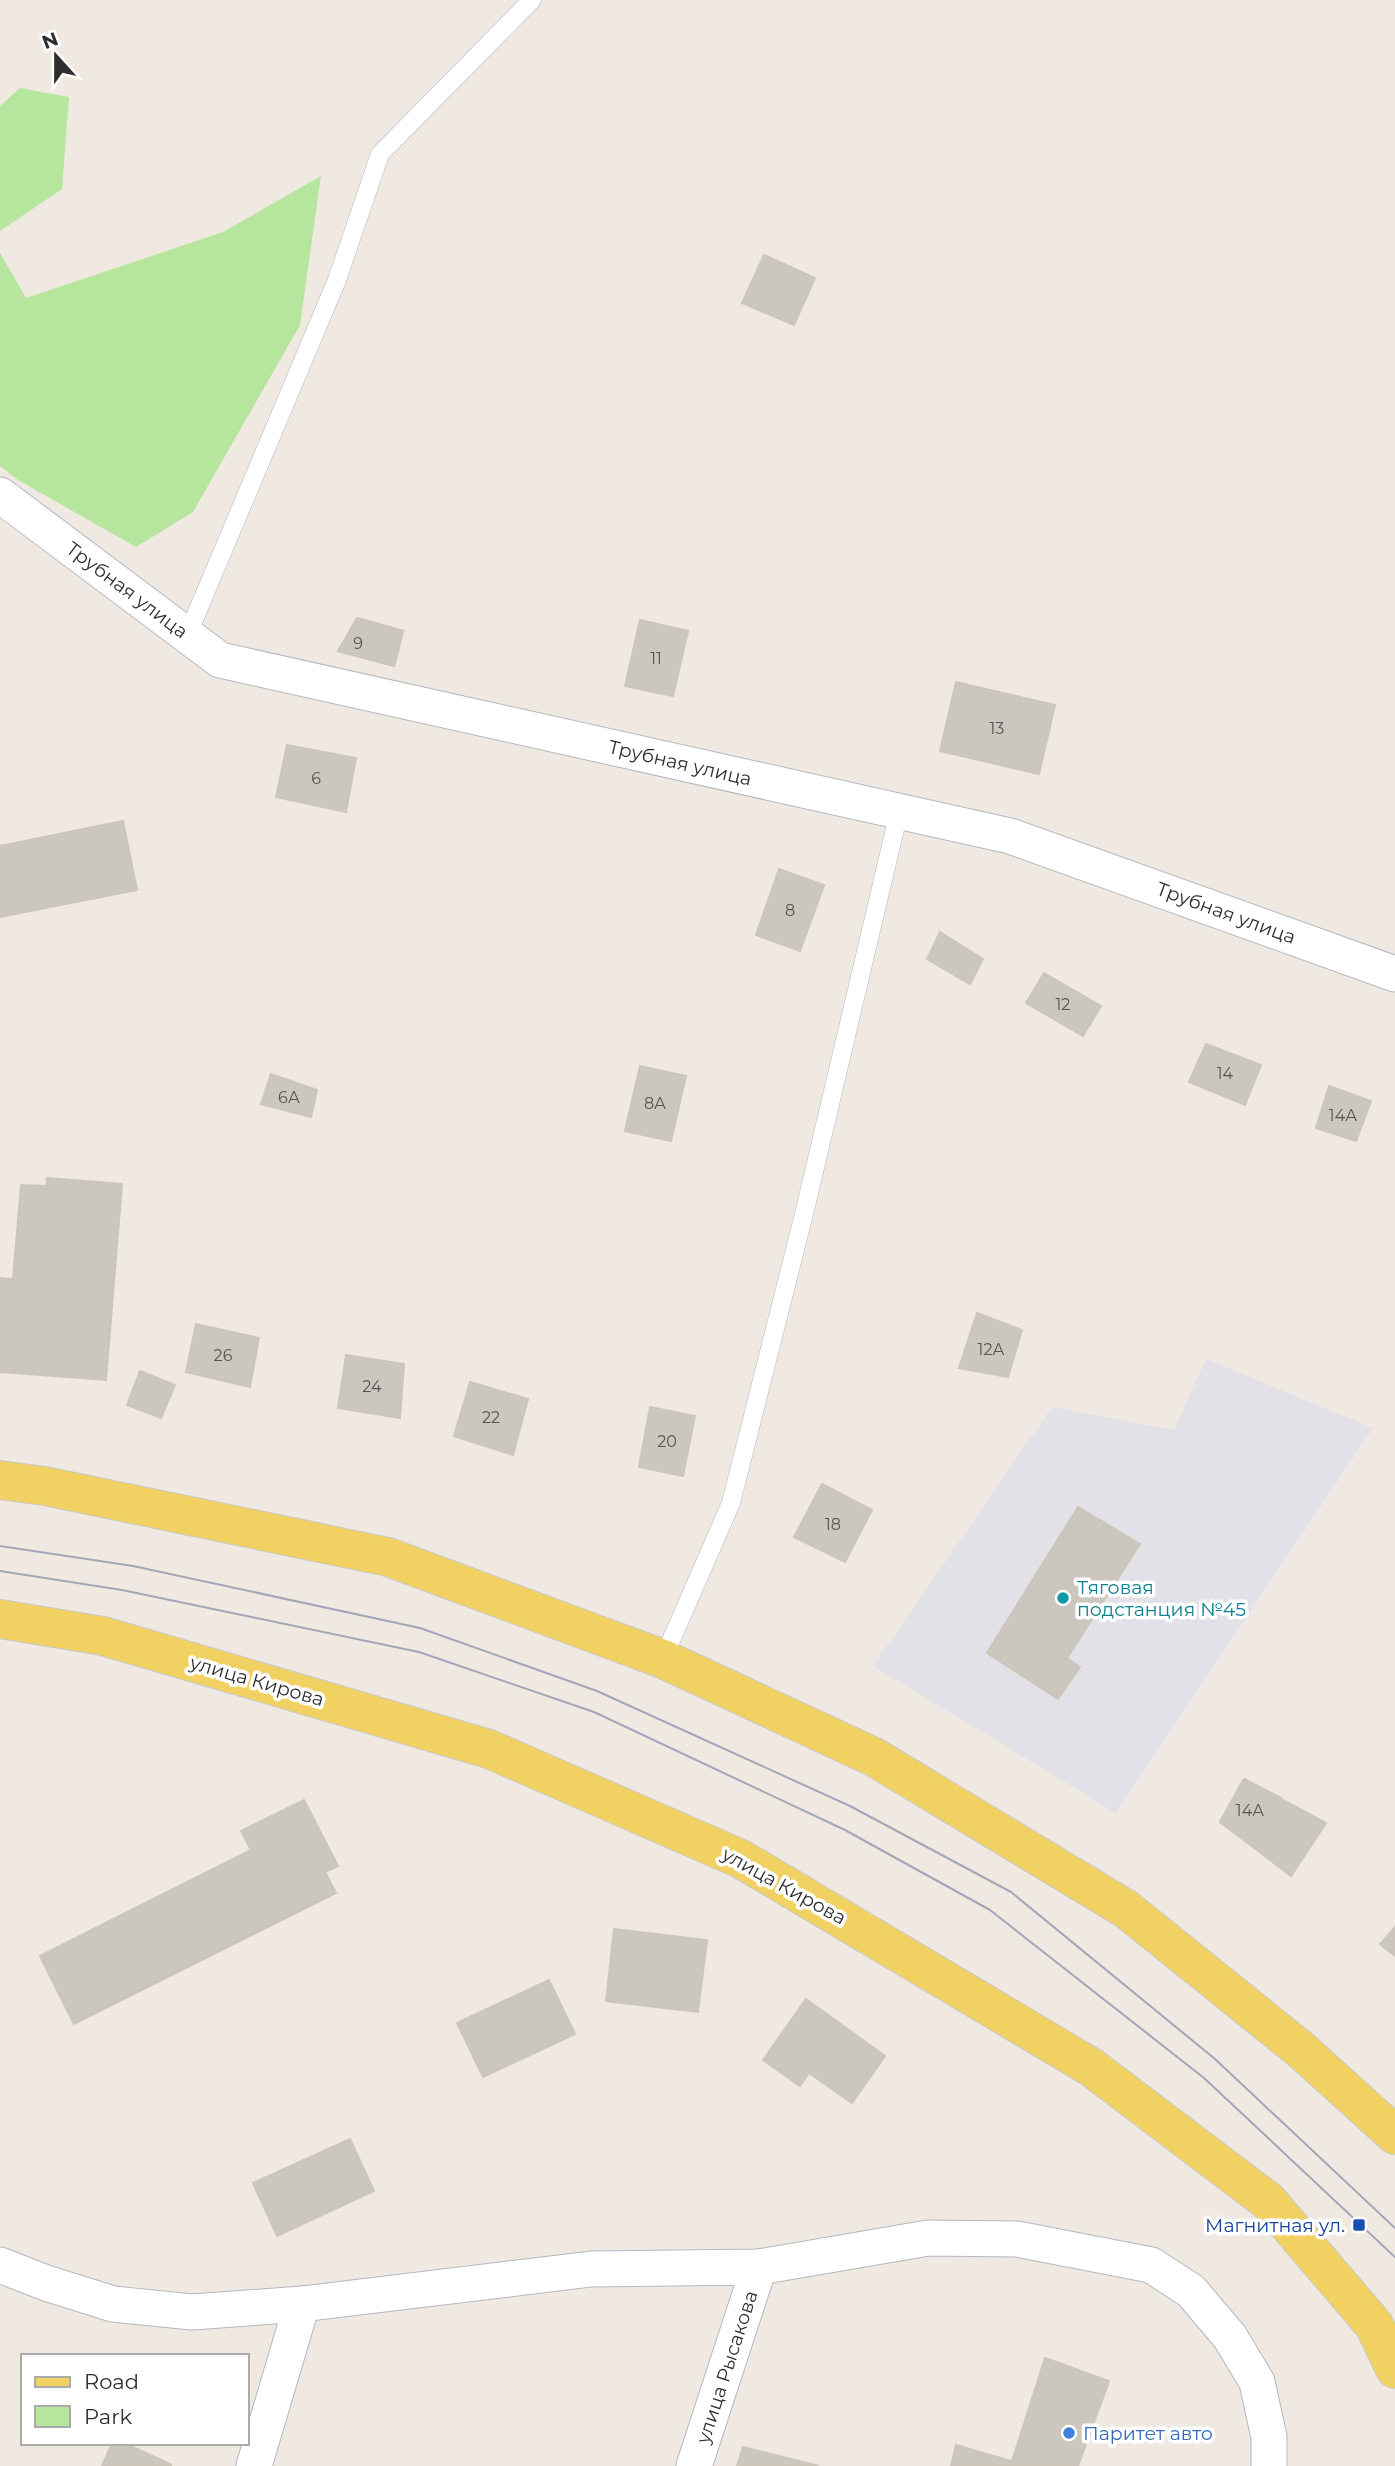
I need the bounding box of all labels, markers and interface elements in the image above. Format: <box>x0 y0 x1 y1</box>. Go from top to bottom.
north arrow <box>21 21 91 91</box>
text: N <box>39 27 61 54</box>
street label: Трубная улица <box>62 537 192 643</box>
house number: 9 <box>353 634 363 653</box>
house number: 11 <box>650 649 662 668</box>
house number: 13 <box>990 719 1004 738</box>
street label: Трубная улица <box>606 735 754 791</box>
house number: 6 <box>311 769 321 788</box>
street label: Трубная улица <box>1153 877 1299 949</box>
house number: 8 <box>785 901 795 920</box>
house number: 12 <box>1056 995 1070 1014</box>
house number: 14 <box>1217 1064 1234 1083</box>
house number: 6А <box>278 1088 300 1107</box>
house number: 8А <box>644 1094 666 1113</box>
house number: 14А <box>1329 1106 1357 1125</box>
house number: 12А <box>978 1340 1004 1359</box>
house number: 26 <box>214 1346 233 1365</box>
house number: 24 <box>362 1377 382 1396</box>
house number: 22 <box>482 1408 500 1427</box>
house number: 20 <box>657 1432 677 1451</box>
house number: 18 <box>825 1515 841 1534</box>
place label: Тяговая подстанция №45 <box>1077 1576 1246 1621</box>
marker: Тяговая подстанция №45 <box>1055 1590 1071 1606</box>
street label: улица Кирова <box>186 1651 327 1711</box>
house number: 14А <box>1236 1801 1264 1820</box>
street label: улица Кирова <box>717 1842 850 1930</box>
place label: Магнитная ул. <box>1205 2214 1345 2237</box>
marker: Магнитная ул. <box>1351 2217 1367 2233</box>
street label: улица Рысакова <box>691 2288 763 2447</box>
legend <box>21 2354 248 2445</box>
text: Road <box>84 2369 139 2394</box>
text: Park <box>84 2404 132 2429</box>
place label: Паритет авто <box>1083 2422 1213 2445</box>
marker: Паритет авто <box>1061 2425 1077 2441</box>

